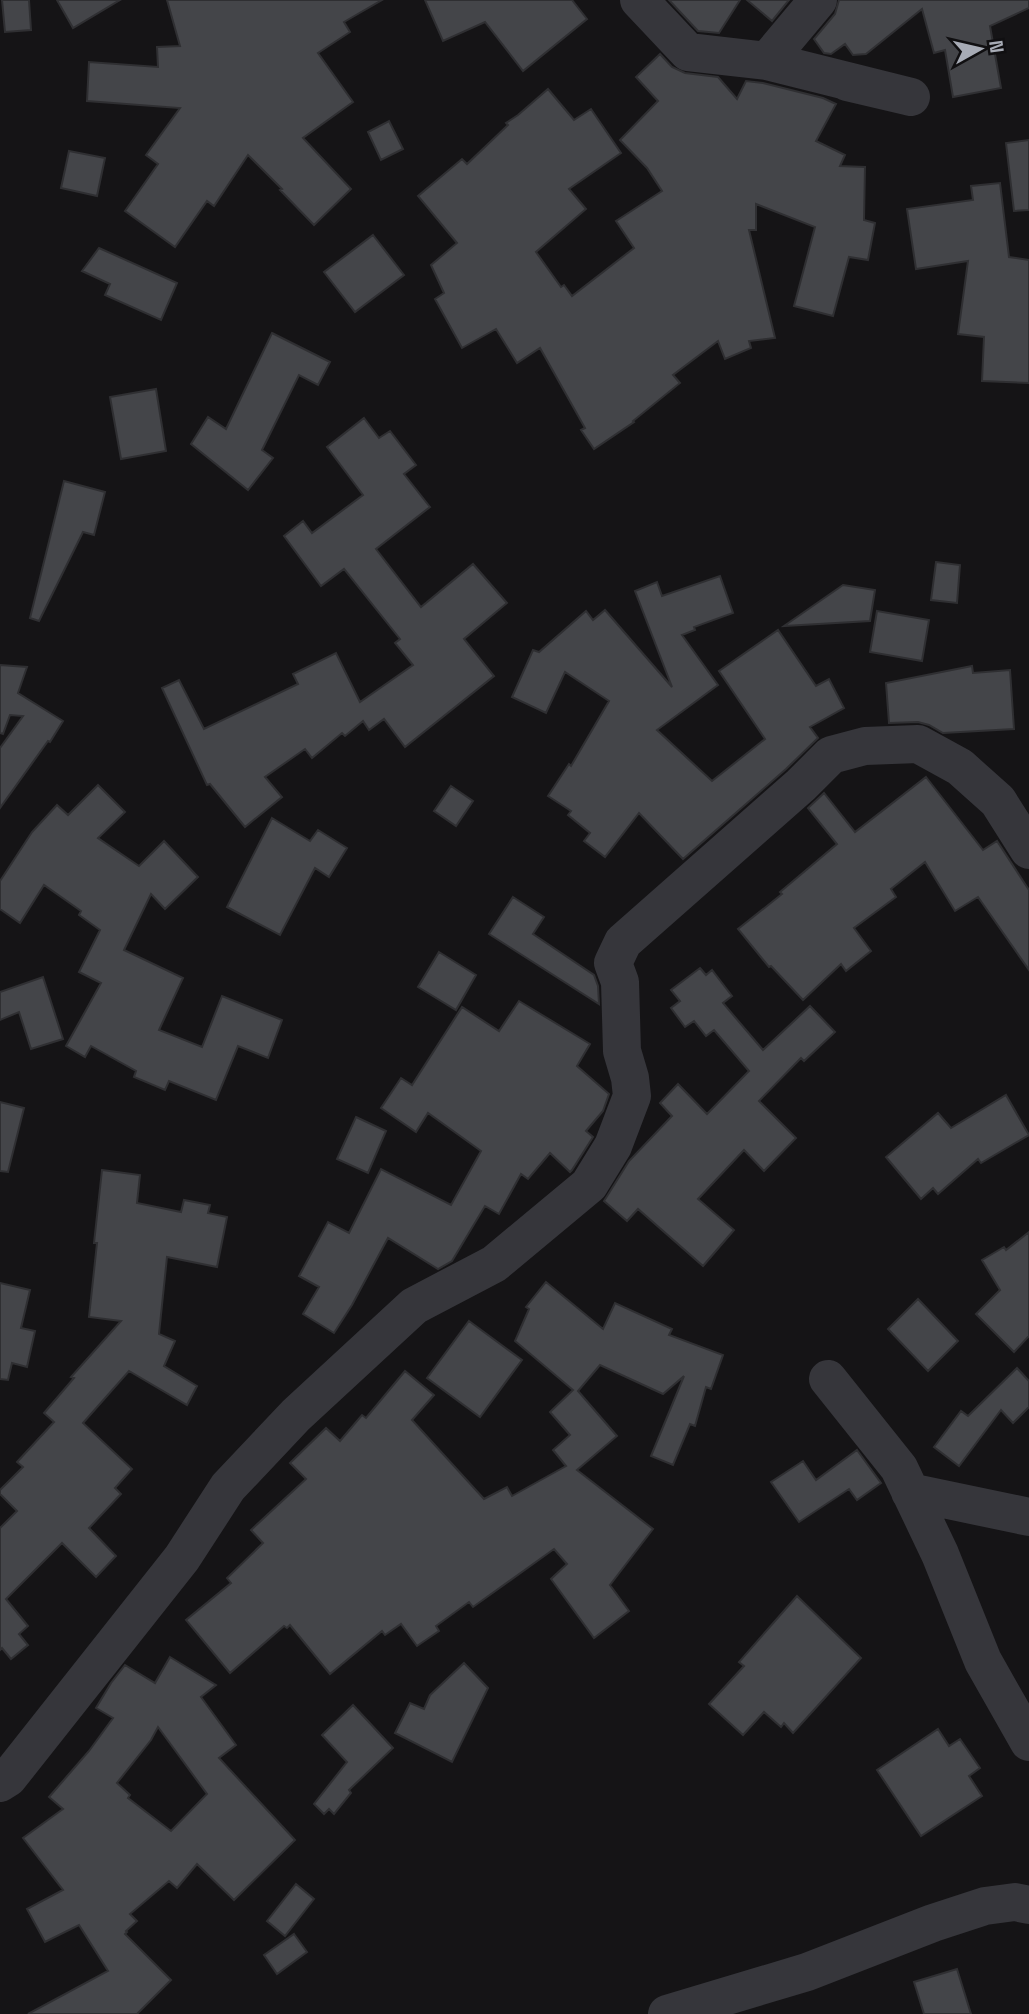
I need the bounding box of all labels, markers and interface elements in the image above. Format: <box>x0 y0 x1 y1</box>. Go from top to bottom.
north arrow <box>945 14 1015 84</box>
text: N <box>983 39 1010 55</box>

